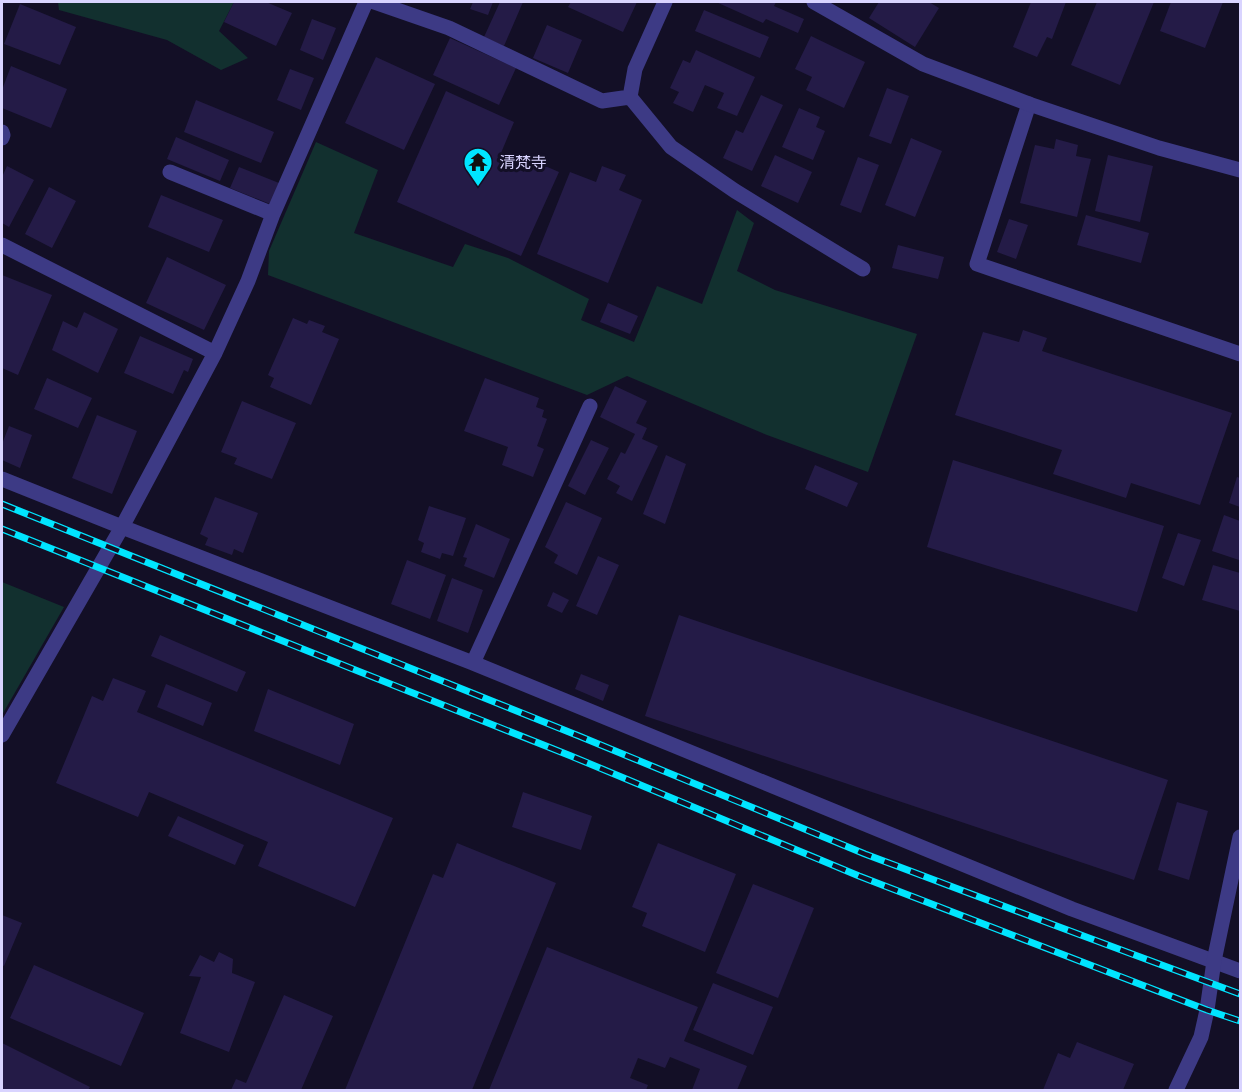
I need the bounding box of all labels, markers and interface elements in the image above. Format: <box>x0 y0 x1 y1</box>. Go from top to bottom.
temple icon: 清梵寺 <box>462 146 494 188</box>
place label: 清梵寺 <box>499 153 547 172</box>

